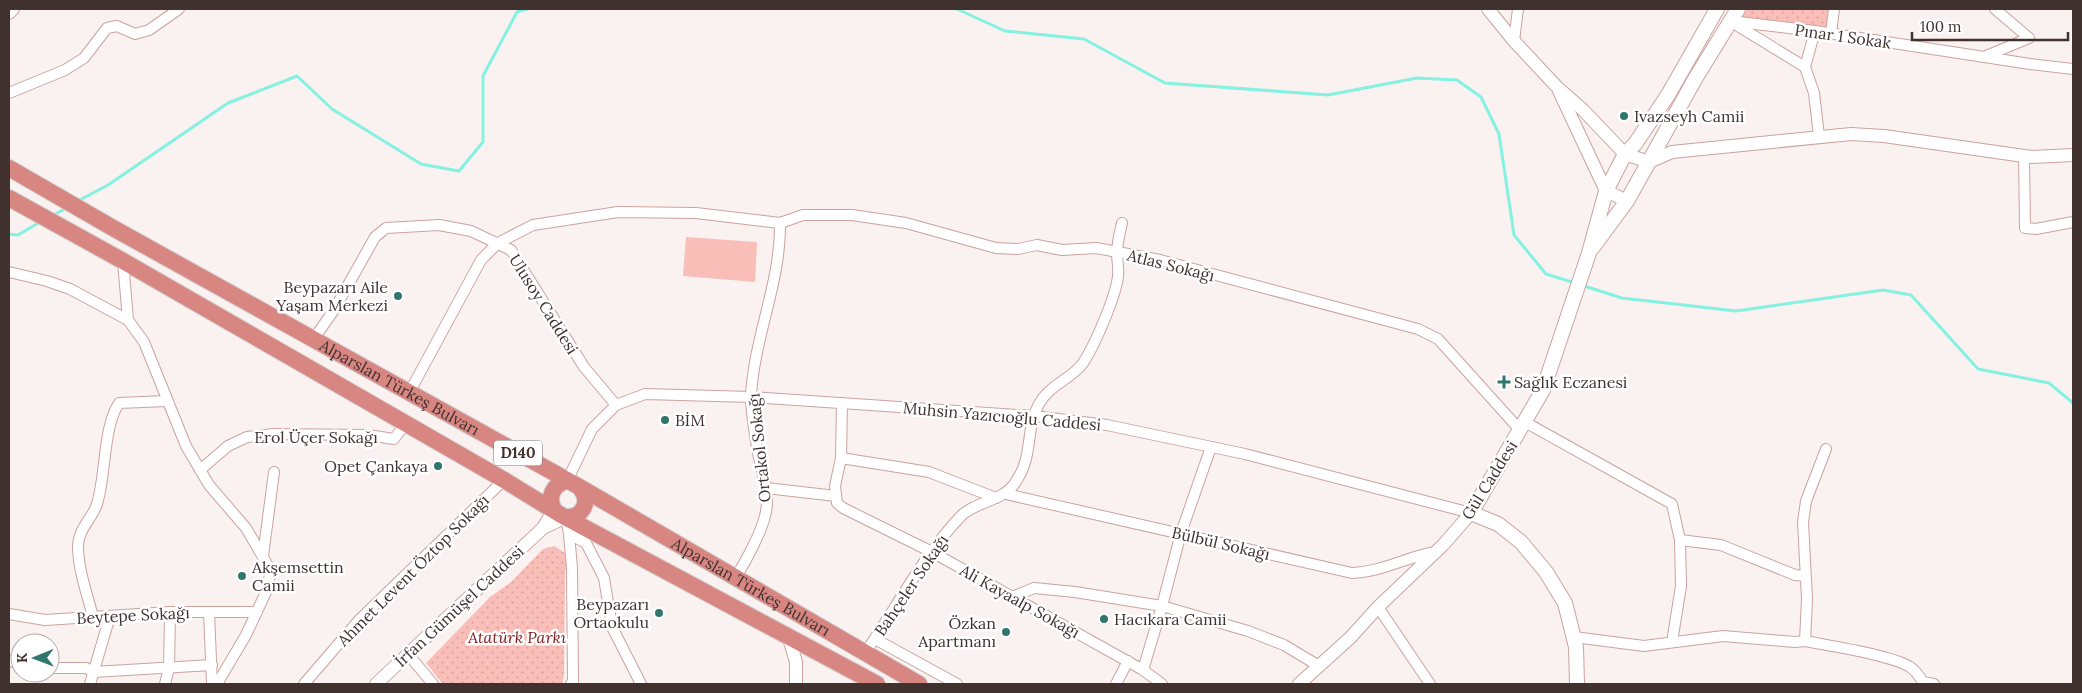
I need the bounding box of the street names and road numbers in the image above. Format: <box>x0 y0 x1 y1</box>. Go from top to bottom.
street label: Pınar 1 Sokak <box>1793 19 1893 53</box>
street label: Atlas Sokağı <box>1124 244 1217 286</box>
street label: Ulusoy Caddesi <box>505 250 583 358</box>
street label: Alparslan Türkeş Bulvarı <box>315 334 483 440</box>
street label: Ortakol Sokağı <box>743 392 775 504</box>
street label: Muhsin Yazıcıoğlu Caddesi <box>902 397 1102 435</box>
street label: Erol Üçer Sokağı <box>254 427 378 447</box>
street label: Gül Caddesi <box>1457 437 1521 523</box>
road number: D140 <box>494 440 542 466</box>
street label: Ahmet Levent Öztop Sokağı <box>332 490 493 651</box>
street label: Bülbül Sokağı <box>1170 522 1272 564</box>
street label: Bahçeler Sokağı <box>870 530 952 640</box>
street label: Alparslan Türkeş Bulvarı <box>667 532 834 640</box>
street label: İrfan Gümüşel Caddesi <box>390 541 528 671</box>
street label: Ali Kayaalp Sokağı <box>956 559 1084 642</box>
street label: Beytepe Sokağı <box>76 602 190 628</box>

